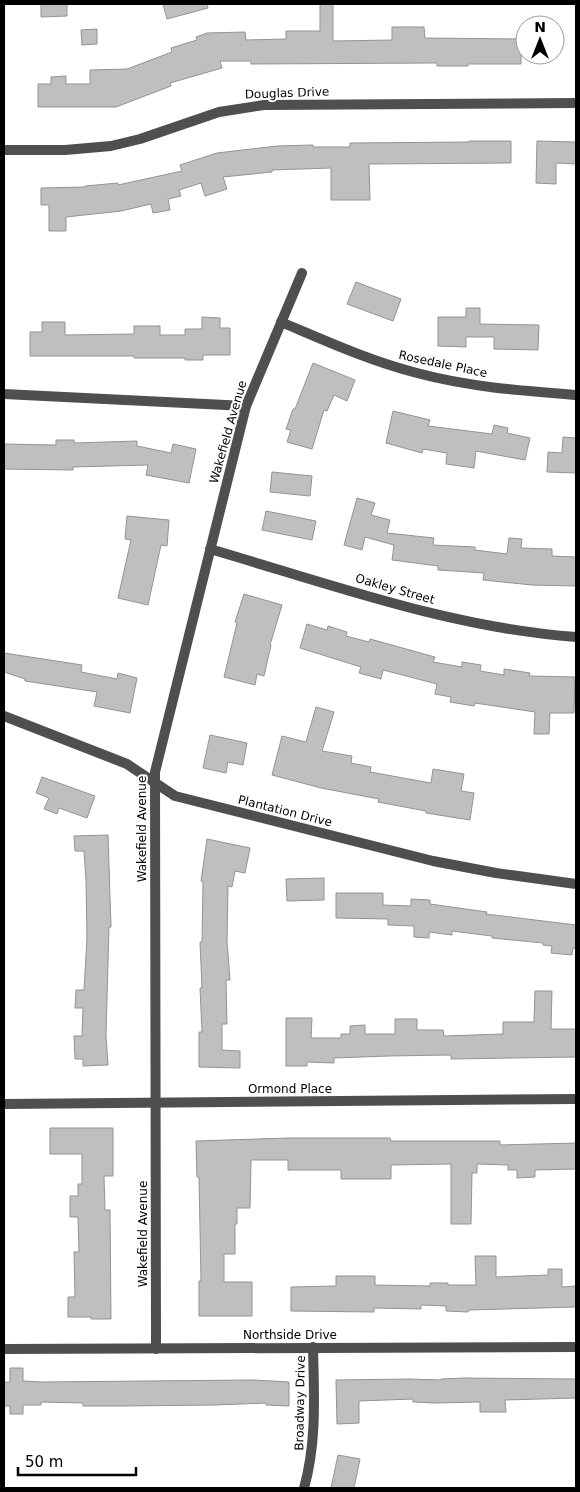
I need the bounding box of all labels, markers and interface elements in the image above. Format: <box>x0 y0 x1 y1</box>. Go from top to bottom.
north arrow <box>515 15 565 65</box>
text: N <box>534 19 546 35</box>
street label: Douglas Drive <box>245 85 329 101</box>
street label: Rosedale Place <box>397 348 489 380</box>
street label: Wakefield Avenue <box>207 379 249 485</box>
street label: Oakley Street <box>354 571 437 607</box>
street label: Wakefield Avenue <box>135 776 149 882</box>
street label: Plantation Drive <box>237 793 333 829</box>
street label: Ormond Place <box>248 1082 332 1096</box>
street label: Wakefield Avenue <box>136 1181 150 1287</box>
street label: Northside Drive <box>243 1328 337 1342</box>
street label: Broadway Drive <box>292 1355 308 1451</box>
scale bar <box>18 1444 135 1476</box>
text: 50 m <box>25 1453 63 1471</box>

